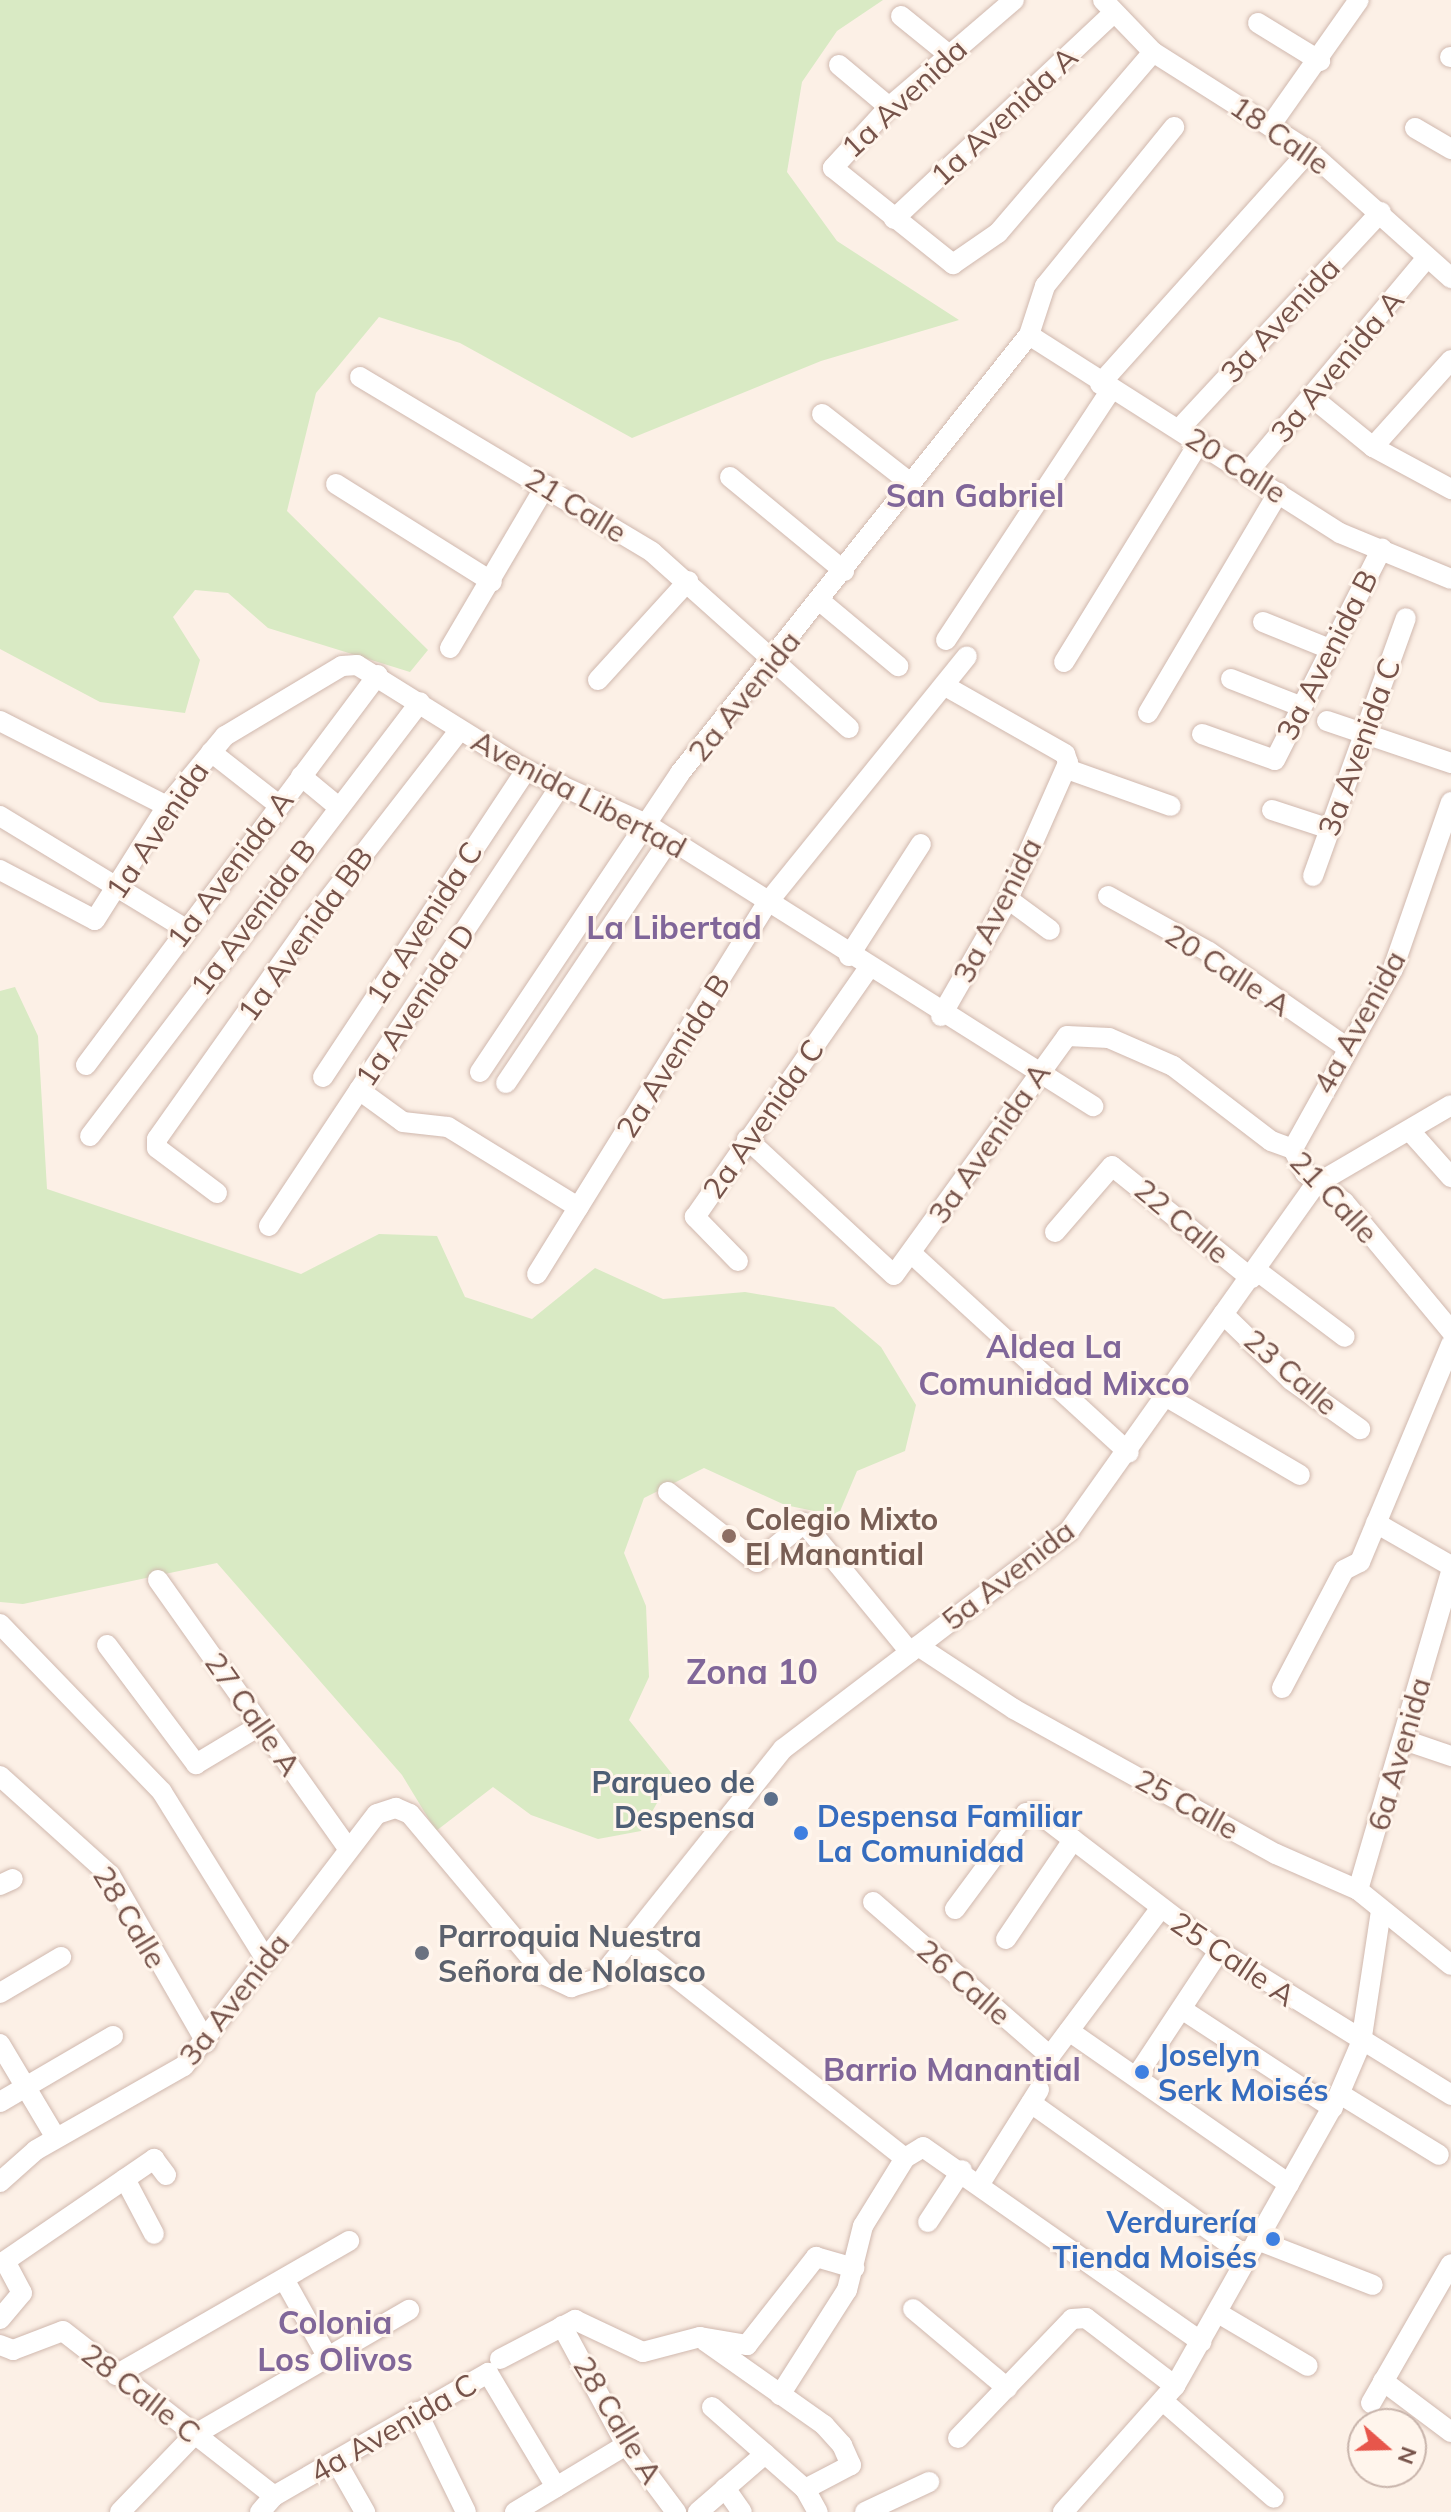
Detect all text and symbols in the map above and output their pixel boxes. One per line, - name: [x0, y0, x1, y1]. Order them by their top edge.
- street label: 1a Avenida: [834, 31, 974, 165]
- street label: 1a Avenida A: [923, 39, 1085, 193]
- street label: 18 Calle: [1224, 88, 1336, 182]
- street label: 3a Avenida: [1213, 250, 1347, 390]
- street label: 3a Avenida A: [1263, 283, 1411, 449]
- street label: 20 Calle: [1179, 419, 1293, 511]
- street label: 21 Calle: [519, 460, 633, 550]
- district label: San Gabriel: [886, 476, 1064, 514]
- street label: 3a Avenida B: [1269, 564, 1385, 746]
- street label: 2a Avenida: [680, 623, 808, 769]
- street label: 3a Avenida C: [1310, 653, 1408, 841]
- street label: Avenida Libertad: [466, 722, 692, 866]
- street label: 1a Avenida: [98, 755, 216, 905]
- street label: 1a Avenida A: [159, 783, 301, 955]
- street label: 1a Avenida B: [183, 832, 323, 1002]
- street label: 3a Avenida: [945, 832, 1049, 988]
- street label: 1a Avenida C: [358, 835, 490, 1011]
- street label: 1a Avenida BB: [230, 840, 380, 1028]
- district label: La Libertad: [586, 908, 762, 946]
- street label: 20 Calle A: [1159, 916, 1297, 1024]
- street label: 1a Avenida D: [347, 917, 483, 1093]
- street label: 4a Avenida: [1305, 944, 1413, 1100]
- street label: 2a Avenida B: [608, 968, 738, 1144]
- street label: 2a Avenida C: [695, 1032, 831, 1206]
- street label: 3a Avenida A: [920, 1056, 1058, 1230]
- street label: 21 Calle: [1282, 1144, 1386, 1250]
- street label: 22 Calle: [1127, 1171, 1237, 1271]
- street label: 23 Calle: [1237, 1322, 1345, 1422]
- district label: Aldea La Comunidad Mixco: [918, 1328, 1190, 1403]
- place label: Colegio Mixto El Manantial: [745, 1501, 938, 1572]
- street label: 5a Avenida: [935, 1512, 1081, 1638]
- marker: Colegio Mixto El Manantial: [720, 1527, 738, 1545]
- street label: 27 Calle A: [197, 1645, 309, 1783]
- district label: Zona 10: [686, 1652, 818, 1692]
- street label: 6a Avenida: [1360, 1673, 1438, 1835]
- street label: 25 Calle: [1129, 1761, 1245, 1847]
- place label: Parqueo de Despensa: [592, 1764, 755, 1834]
- marker: Parqueo de Despensa: [762, 1790, 780, 1808]
- place label: Despensa Familiar La Comunidad: [817, 1798, 1082, 1868]
- marker: Despensa Familiar La Comunidad: [792, 1824, 810, 1842]
- street label: 28 Calle: [86, 1860, 174, 1974]
- street label: 25 Calle A: [1164, 1904, 1302, 2014]
- place label: Parroquia Nuestra Señora de Nolasco: [438, 1918, 706, 1988]
- street label: 3a Avenida: [171, 1926, 297, 2072]
- street label: 26 Calle: [910, 1932, 1018, 2032]
- marker: Parroquia Nuestra Señora de Nolasco: [413, 1944, 431, 1962]
- place label: Joselyn Serk Moisés: [1158, 2037, 1329, 2108]
- district label: Barrio Manantial: [823, 2050, 1081, 2088]
- marker: Joselyn Serk Moisés: [1133, 2063, 1151, 2081]
- place label: Verdurería Tienda Moisés: [1052, 2204, 1257, 2274]
- marker: Verdurería Tienda Moisés: [1264, 2230, 1282, 2248]
- district label: Colonia Los Olivos: [257, 2304, 413, 2379]
- street label: 28 Calle C: [74, 2335, 208, 2451]
- street label: 28 Calle A: [566, 2350, 670, 2490]
- street label: 4a Avenida C: [303, 2366, 483, 2490]
- north arrow: [1347, 2408, 1427, 2488]
- text: N: [1392, 2443, 1424, 2468]

